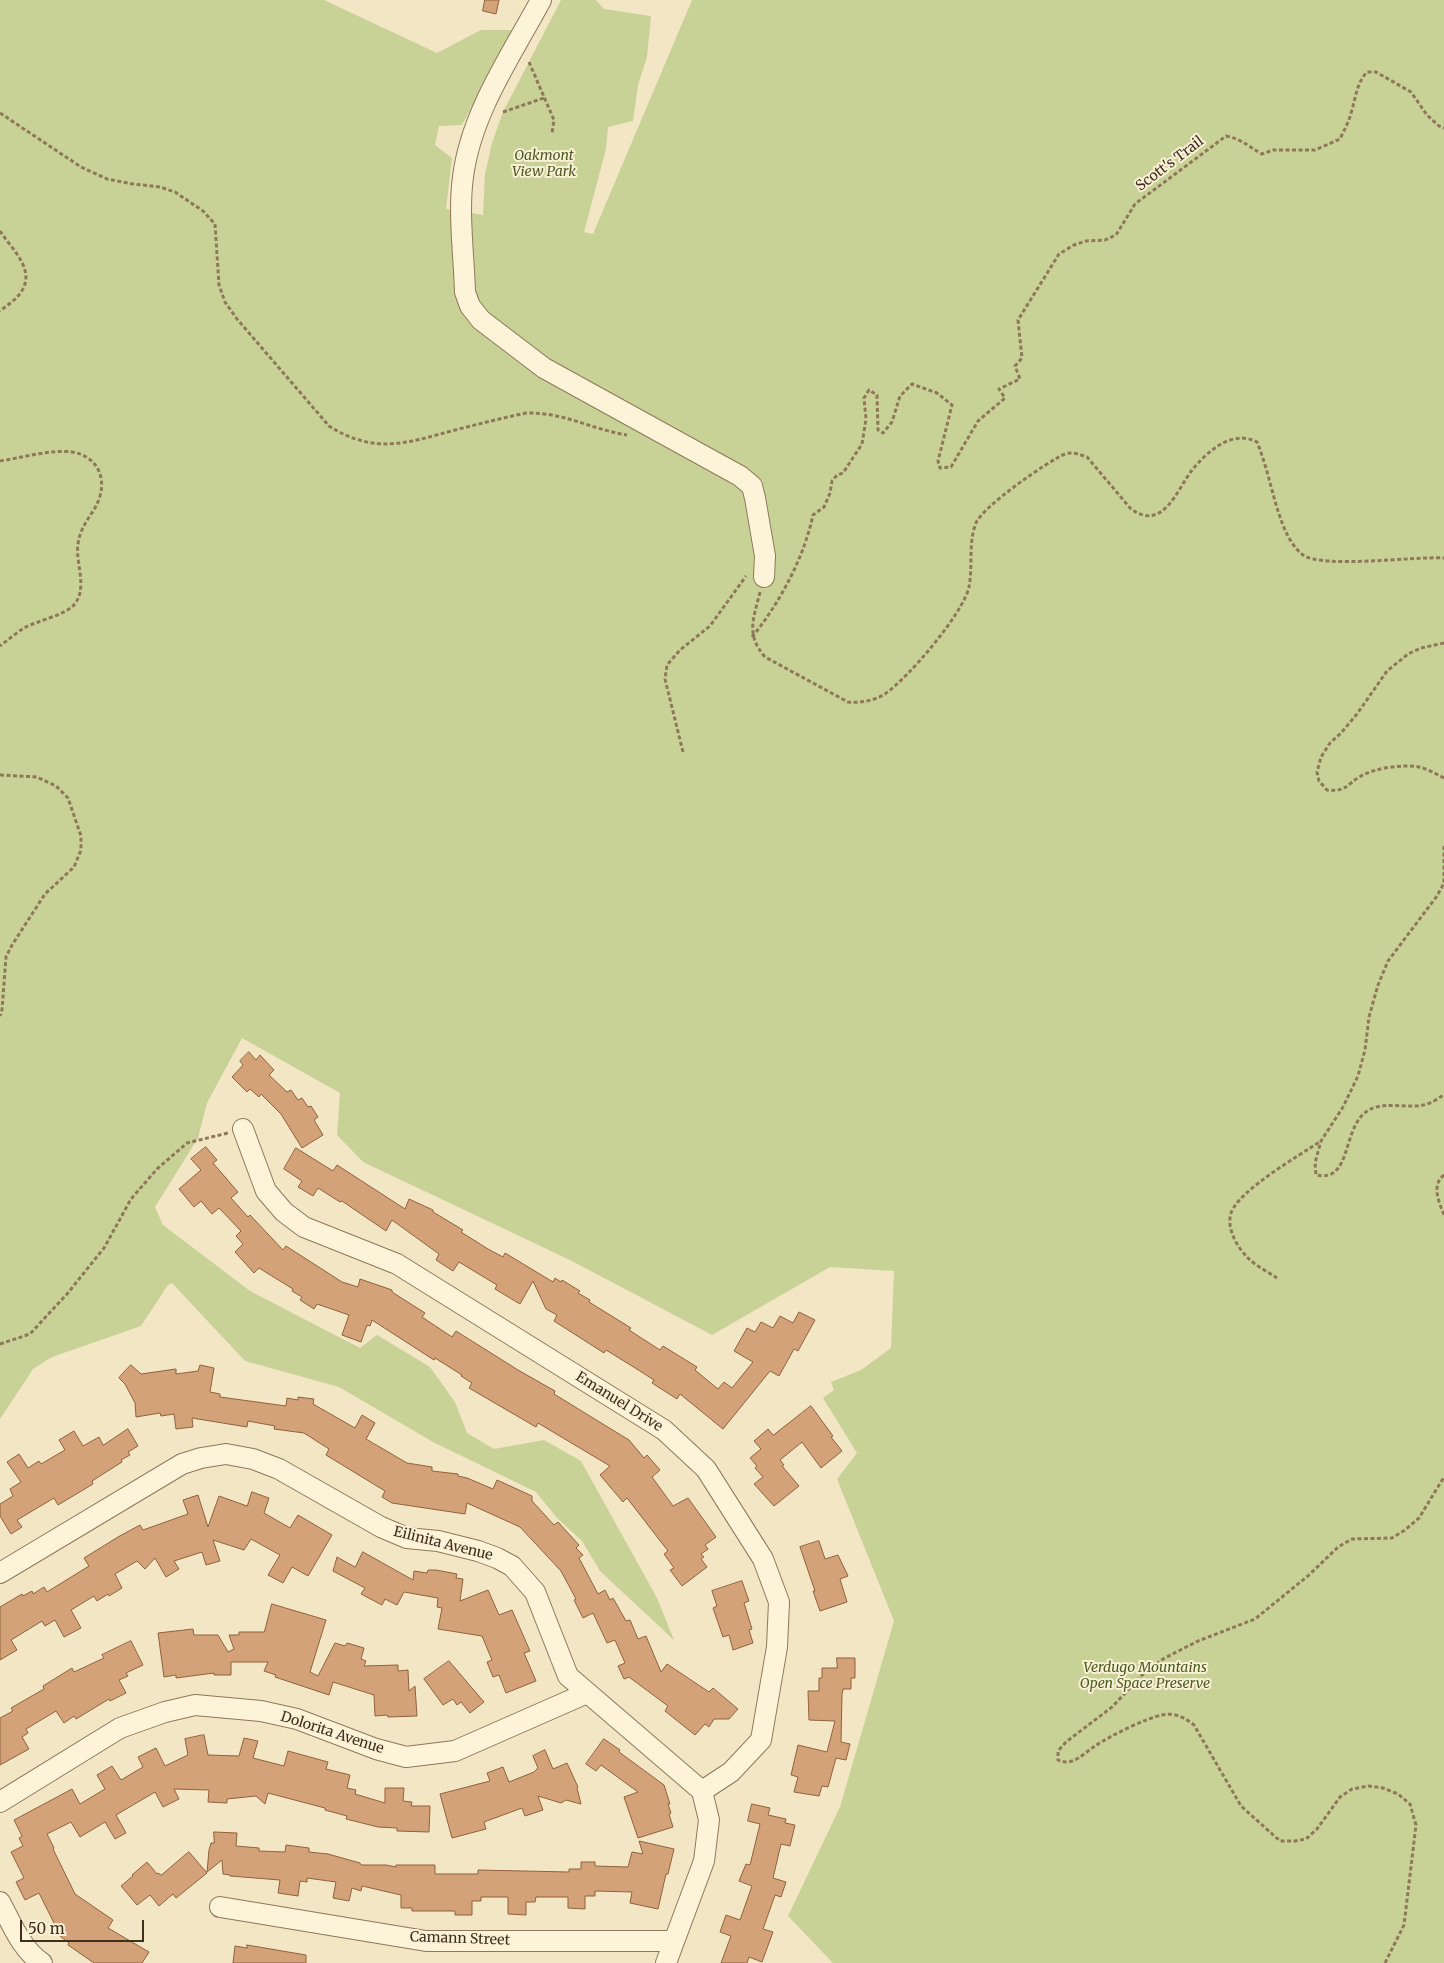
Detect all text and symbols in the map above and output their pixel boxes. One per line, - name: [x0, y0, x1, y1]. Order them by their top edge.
- street label: Scott's Trail: [1133, 133, 1207, 195]
- park label: Oakmont View Park: [512, 148, 576, 180]
- street label: Emanuel Drive: [572, 1369, 666, 1435]
- street label: Eilinita Avenue: [392, 1524, 494, 1564]
- park label: Verdugo Mountains Open Space Preserve: [1080, 1660, 1210, 1692]
- street label: Dolorita Avenue: [278, 1708, 386, 1758]
- scale bar: [22, 1910, 146, 1942]
- text: 50 m: [28, 1919, 65, 1938]
- street label: Camann Street: [410, 1929, 510, 1949]

